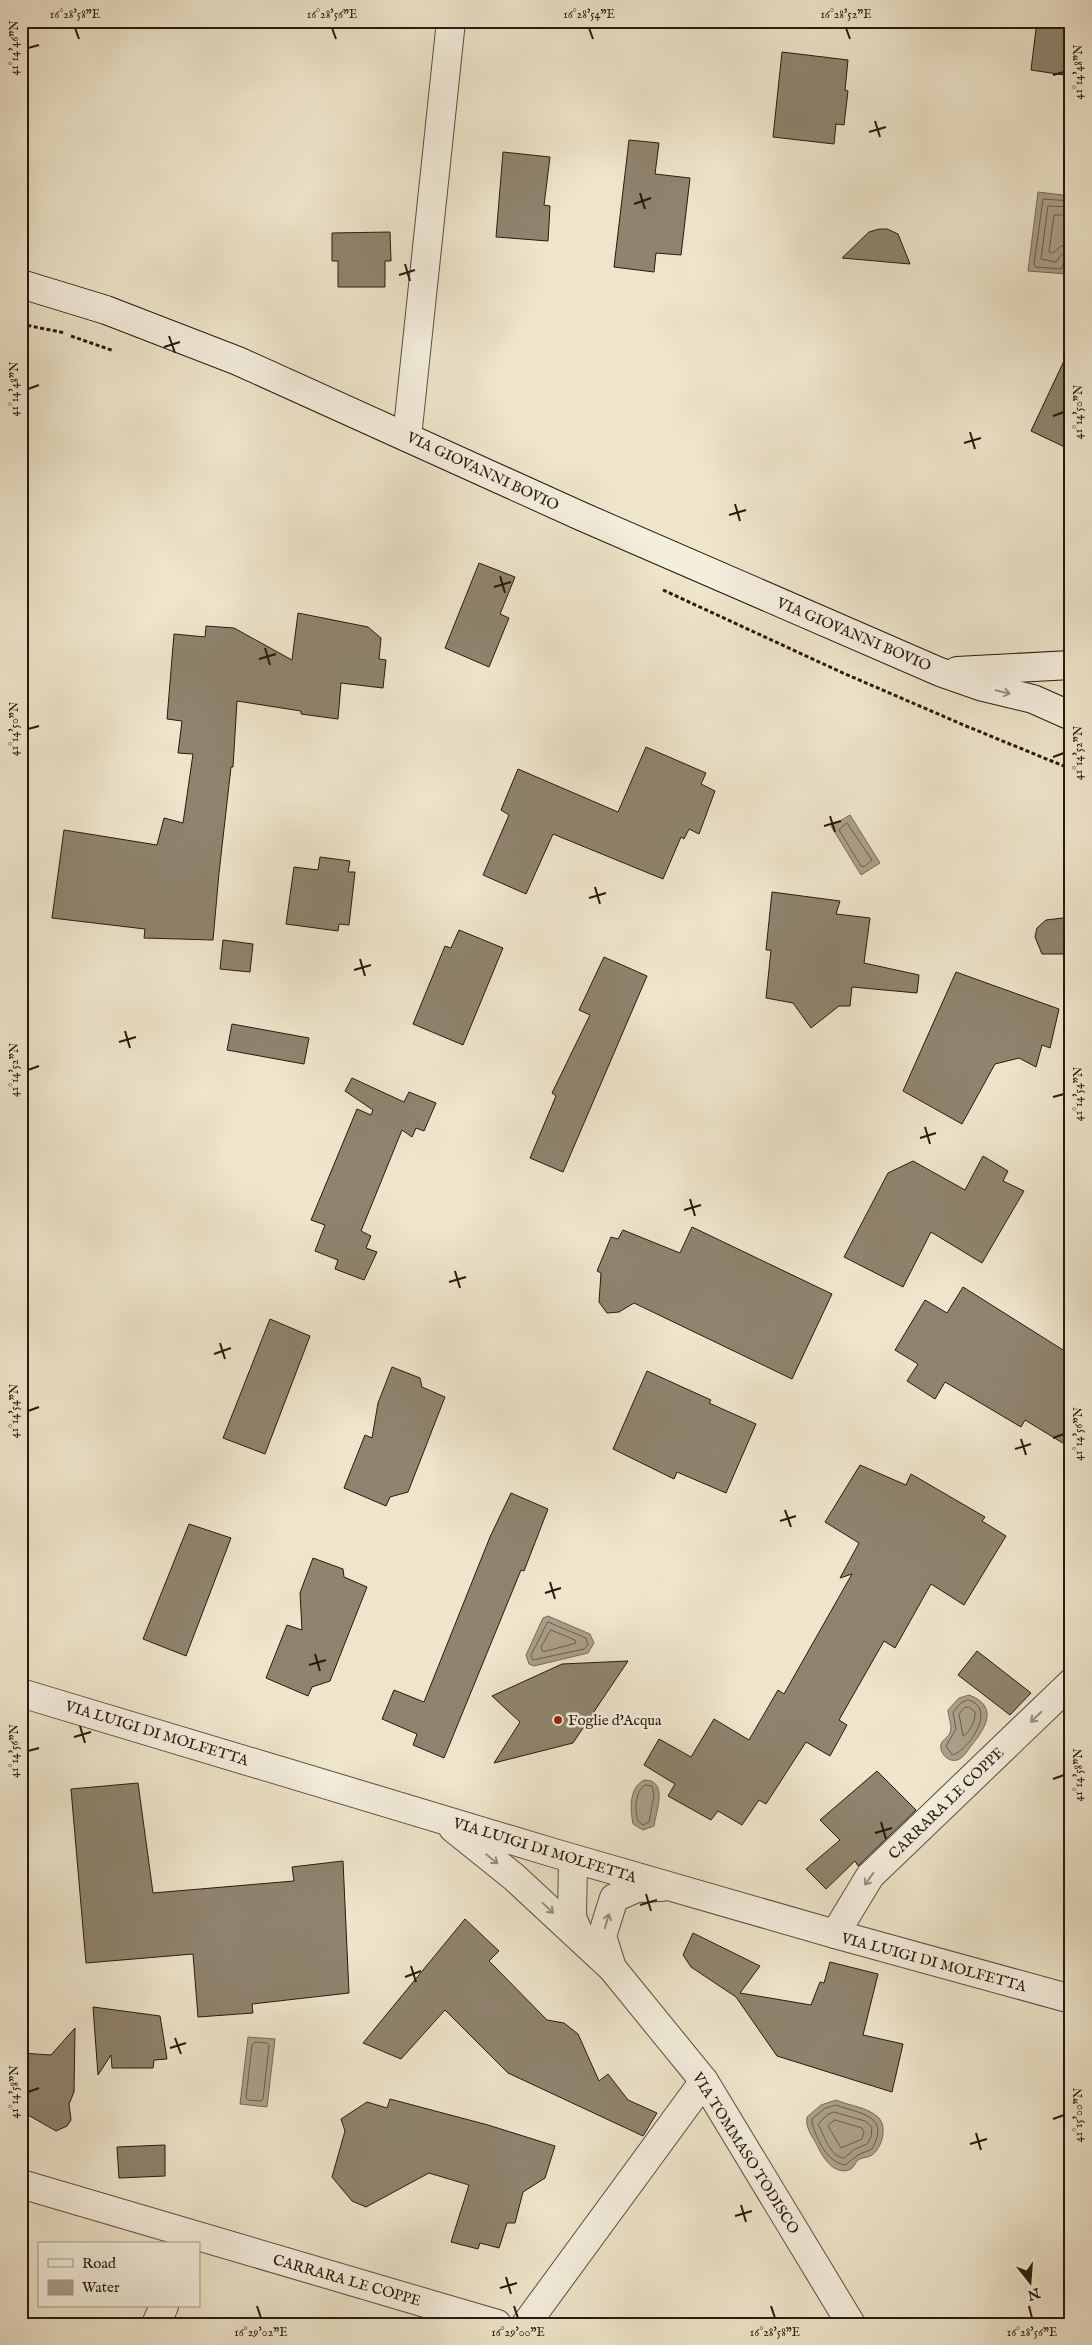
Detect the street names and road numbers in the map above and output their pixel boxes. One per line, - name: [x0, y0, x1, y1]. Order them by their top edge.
- street label: VIA GIOVANNI BOVIO: [403, 427, 562, 515]
- street label: VIA GIOVANNI BOVIO: [773, 593, 934, 676]
- street label: VIA LUIGI DI MOLFETTA: [62, 1696, 252, 1771]
- street label: CARRARA LE COPPE: [885, 1743, 1008, 1863]
- street label: VIA LUIGI DI MOLFETTA: [450, 1813, 640, 1888]
- street label: VIA LUIGI DI MOLFETTA: [838, 1928, 1029, 1997]
- street label: VIA TOMMASO TODISCO: [687, 2068, 803, 2238]
- street label: CARRARA LE COPPE: [271, 2250, 423, 2311]

